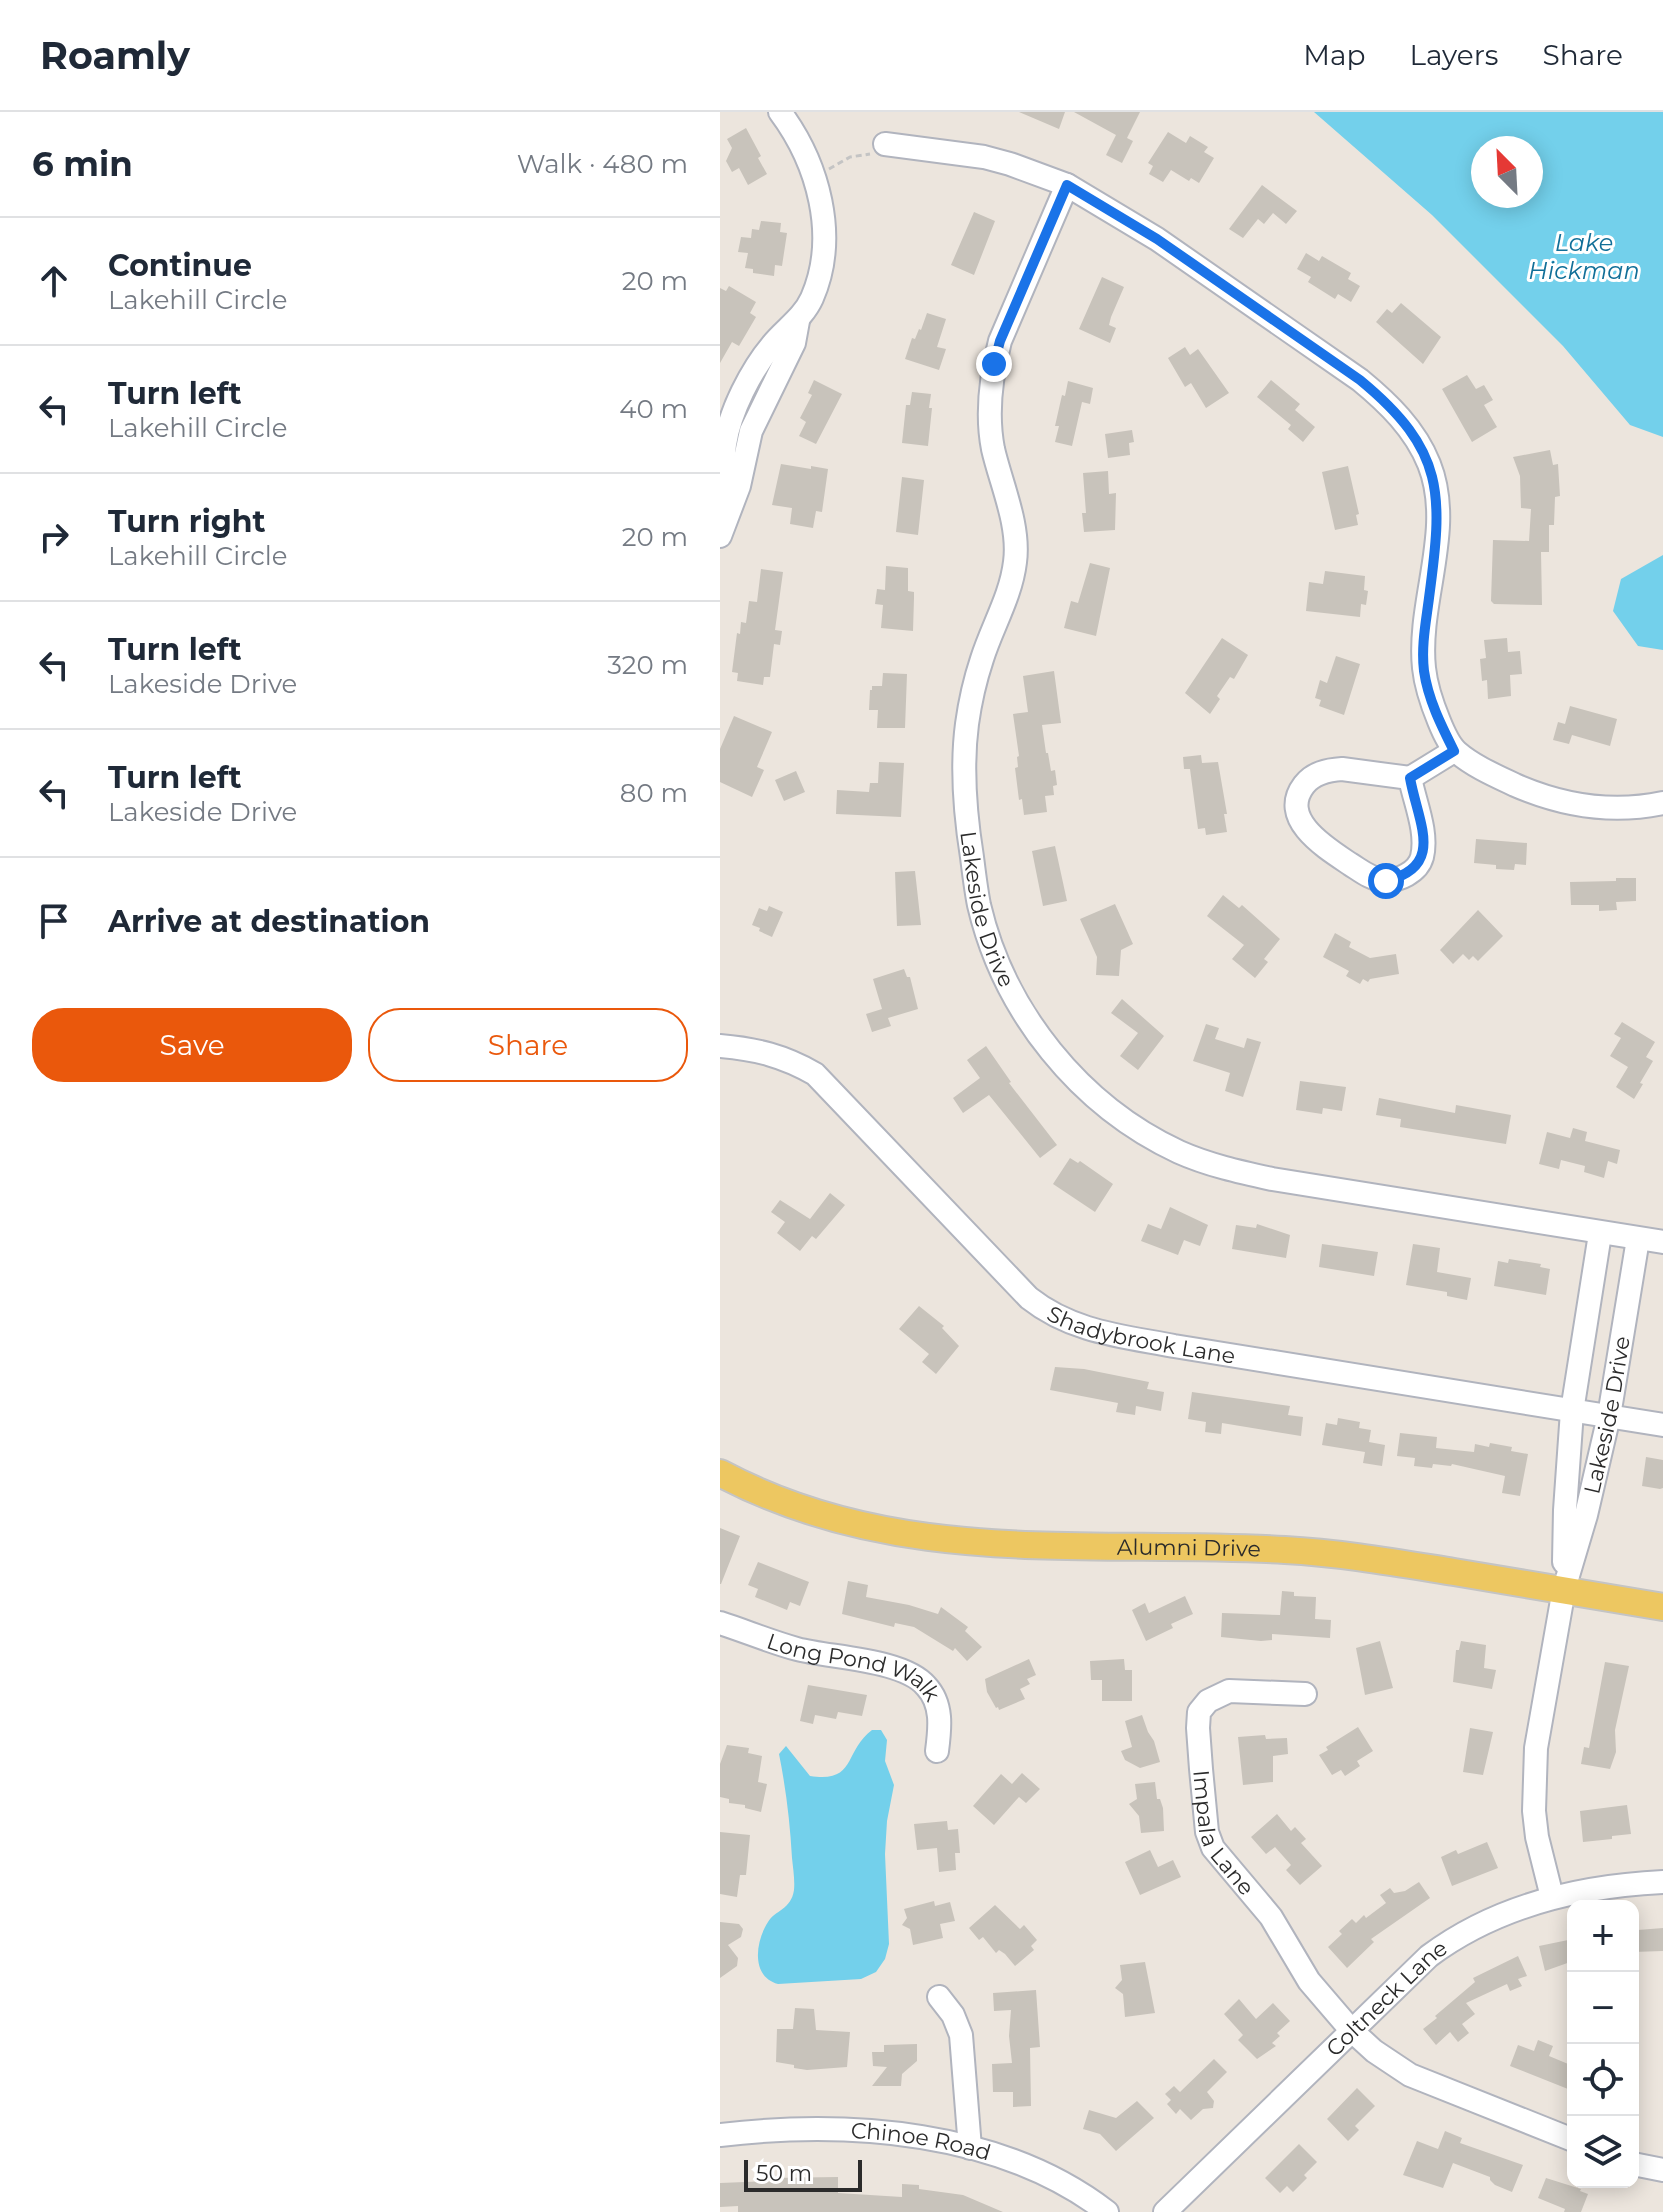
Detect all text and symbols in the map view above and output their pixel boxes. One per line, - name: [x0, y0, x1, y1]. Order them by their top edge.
- text: Roamly: [40, 32, 190, 79]
- text: Map: [1303, 38, 1366, 72]
- text: Layers: [1410, 38, 1499, 72]
- text: Share: [1543, 38, 1623, 72]
- north arrow: [1471, 136, 1543, 208]
- text: 6 min: [32, 143, 133, 185]
- text: Walk · 480 m: [517, 148, 688, 180]
- water label: Lake Hickman: [1528, 228, 1640, 285]
- text: Continue: [108, 247, 252, 284]
- icon: ahead: [32, 259, 76, 303]
- text: 20 m: [622, 265, 688, 297]
- text: Lakehill Circle: [108, 284, 287, 316]
- route end: [976, 346, 1012, 382]
- text: Turn left: [108, 375, 241, 412]
- icon: left: [32, 387, 76, 431]
- text: 40 m: [619, 393, 688, 425]
- text: Lakehill Circle: [108, 412, 287, 444]
- text: Turn right: [108, 503, 265, 540]
- icon: right: [32, 515, 76, 559]
- text: 20 m: [622, 521, 688, 553]
- text: Lakehill Circle: [108, 540, 287, 572]
- text: Turn left: [108, 631, 241, 668]
- icon: left: [32, 643, 76, 687]
- text: 320 m: [607, 649, 688, 681]
- text: Lakeside Drive: [108, 668, 297, 700]
- text: Turn left: [108, 759, 241, 796]
- icon: left: [32, 771, 76, 815]
- text: 80 m: [620, 777, 688, 809]
- text: Lakeside Drive: [108, 796, 297, 828]
- street label: Lakeside Drive: [955, 829, 1021, 991]
- route start: [1368, 863, 1404, 899]
- icon: arrive: [32, 899, 76, 943]
- text: Arrive at destination: [108, 903, 430, 940]
- button: Save: [32, 1008, 352, 1082]
- button: Share: [368, 1008, 688, 1082]
- street label: Shadybrook Lane: [1043, 1300, 1237, 1369]
- street label: Lakeside Drive: [1578, 1334, 1635, 1496]
- street label: Alumni Drive: [1117, 1533, 1261, 1562]
- street label: Long Pond Walk: [764, 1627, 947, 1707]
- street label: Impala Lane: [1188, 1769, 1260, 1901]
- map controls: [1567, 1900, 1639, 2188]
- button: +: [1567, 1900, 1639, 1972]
- street label: Coltneck Lane: [1320, 1934, 1452, 2062]
- button: −: [1567, 1972, 1639, 2044]
- button: locate: [1567, 2044, 1639, 2116]
- street label: Chinoe Road: [850, 2116, 994, 2166]
- button: layers: [1567, 2116, 1639, 2188]
- scale bar: [744, 2156, 862, 2192]
- text: 50 m: [756, 2160, 812, 2187]

